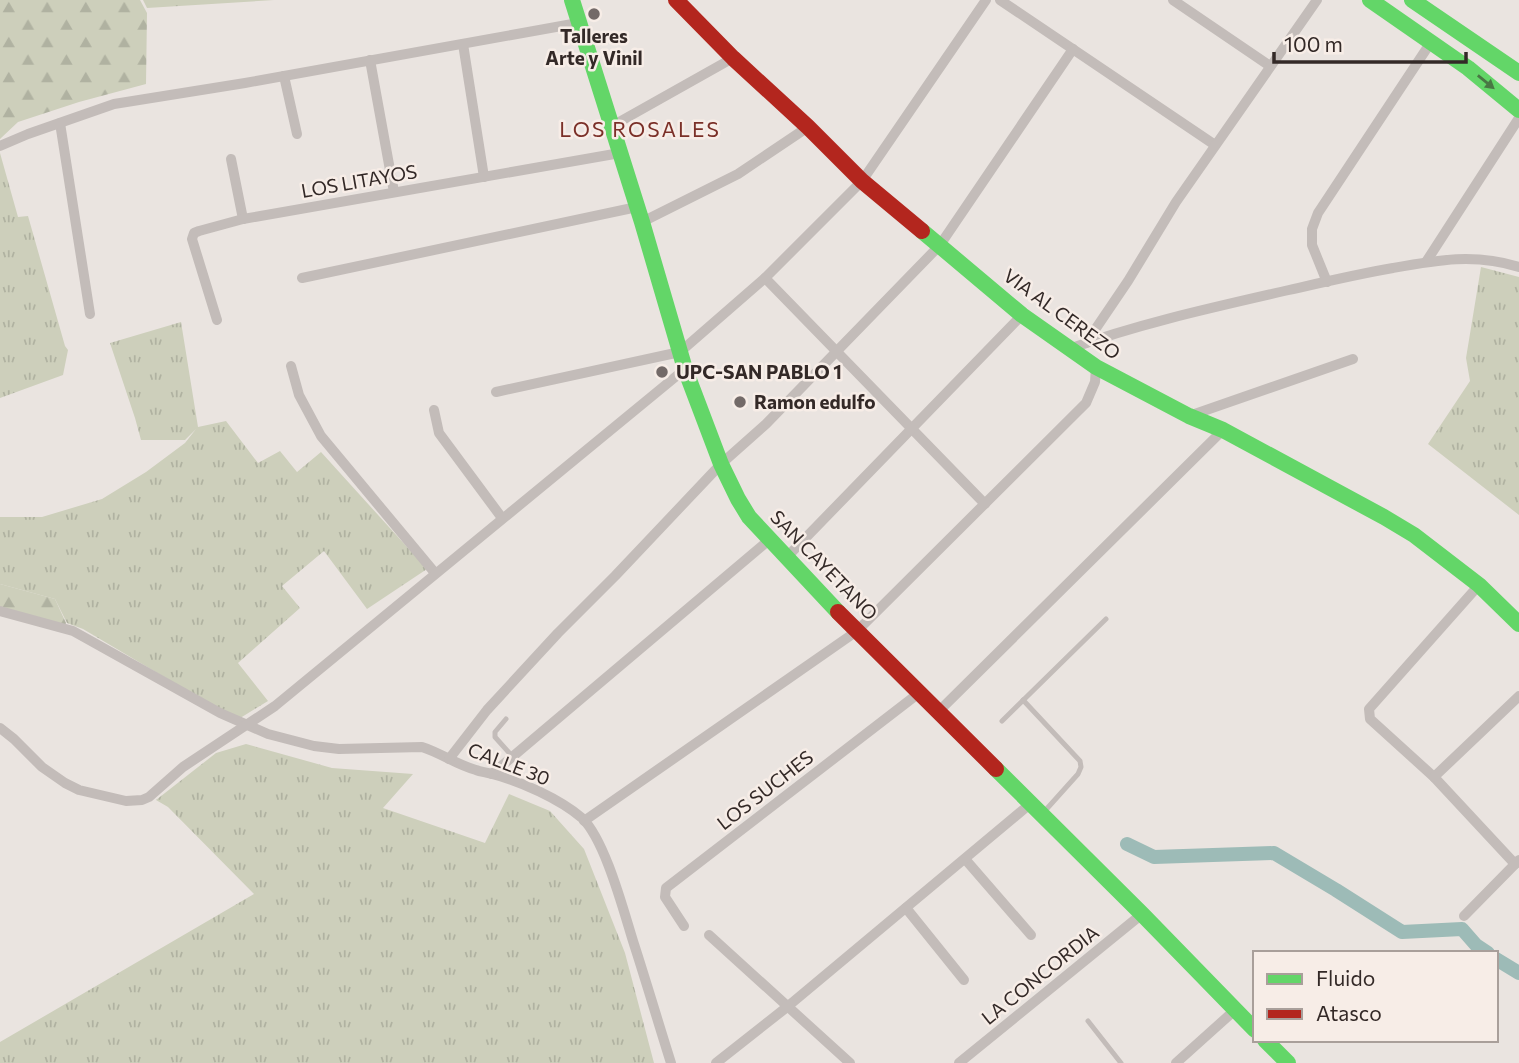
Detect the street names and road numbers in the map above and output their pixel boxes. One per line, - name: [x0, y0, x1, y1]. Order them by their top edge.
- street label: LOS LITAYOS: [299, 159, 419, 202]
- street label: VIA AL CEREZO: [999, 263, 1125, 364]
- street label: SAN CAYETANO: [766, 505, 883, 624]
- street label: CALLE 30: [465, 737, 553, 790]
- street label: LOS SUCHES: [712, 745, 817, 834]
- street label: LA CONCORDIA: [976, 920, 1103, 1029]

